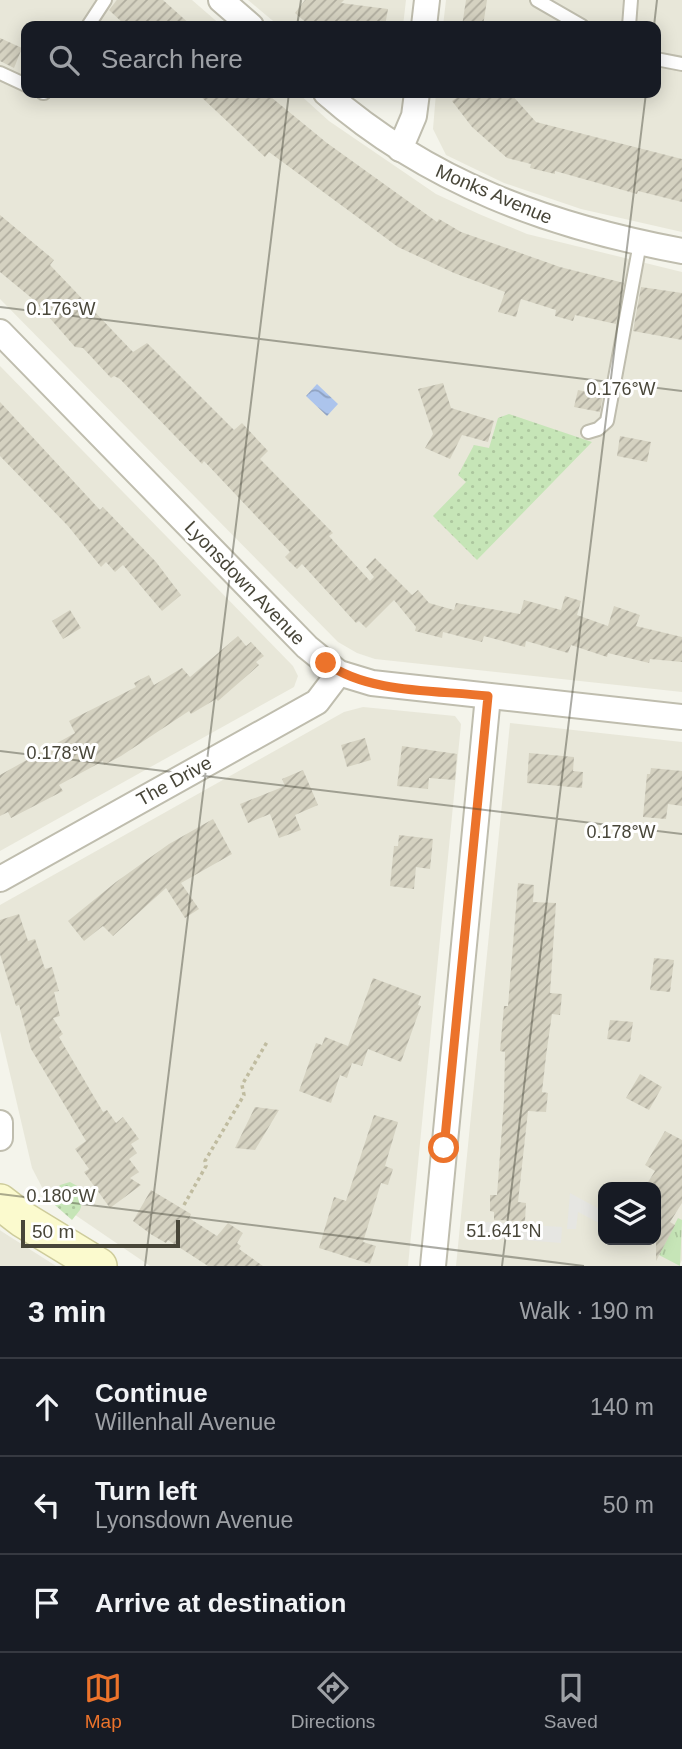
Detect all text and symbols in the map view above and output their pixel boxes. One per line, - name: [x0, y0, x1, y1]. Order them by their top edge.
- search box: [21, 21, 661, 98]
- icon: search: [45, 41, 83, 79]
- text: Search here: [101, 44, 243, 74]
- street label: Monks Avenue: [433, 160, 555, 228]
- text: 0.176°W: [26, 299, 96, 319]
- text: 0.176°W: [586, 379, 656, 399]
- street label: Lyonsdown Avenue: [181, 517, 309, 649]
- route end: [310, 647, 341, 678]
- text: 0.178°W: [26, 743, 96, 763]
- street label: The Drive: [133, 752, 215, 810]
- text: 0.178°W: [586, 822, 656, 842]
- route start: [428, 1132, 459, 1163]
- map controls: [598, 1182, 661, 1245]
- button: layers: [598, 1182, 661, 1245]
- text: 0.180°W: [26, 1186, 96, 1206]
- scale bar: [21, 1217, 180, 1249]
- text: 50 m: [32, 1221, 74, 1242]
- text: 51.641°N: [466, 1221, 542, 1241]
- text: 3 min: [28, 1295, 106, 1328]
- text: Walk · 190 m: [519, 1298, 654, 1324]
- text: Continue: [95, 1378, 208, 1408]
- icon: ahead: [28, 1388, 66, 1426]
- text: 140 m: [590, 1394, 654, 1420]
- text: Willenhall Avenue: [95, 1409, 276, 1435]
- text: Turn left: [95, 1476, 197, 1506]
- icon: left: [28, 1486, 66, 1524]
- text: 50 m: [603, 1492, 654, 1518]
- text: Lyonsdown Avenue: [95, 1507, 293, 1533]
- icon: arrive: [28, 1584, 66, 1622]
- text: Arrive at destination: [95, 1588, 346, 1618]
- tab: Map: [84, 1669, 122, 1733]
- tab: Directions: [291, 1669, 375, 1733]
- tab: Saved: [544, 1669, 598, 1733]

